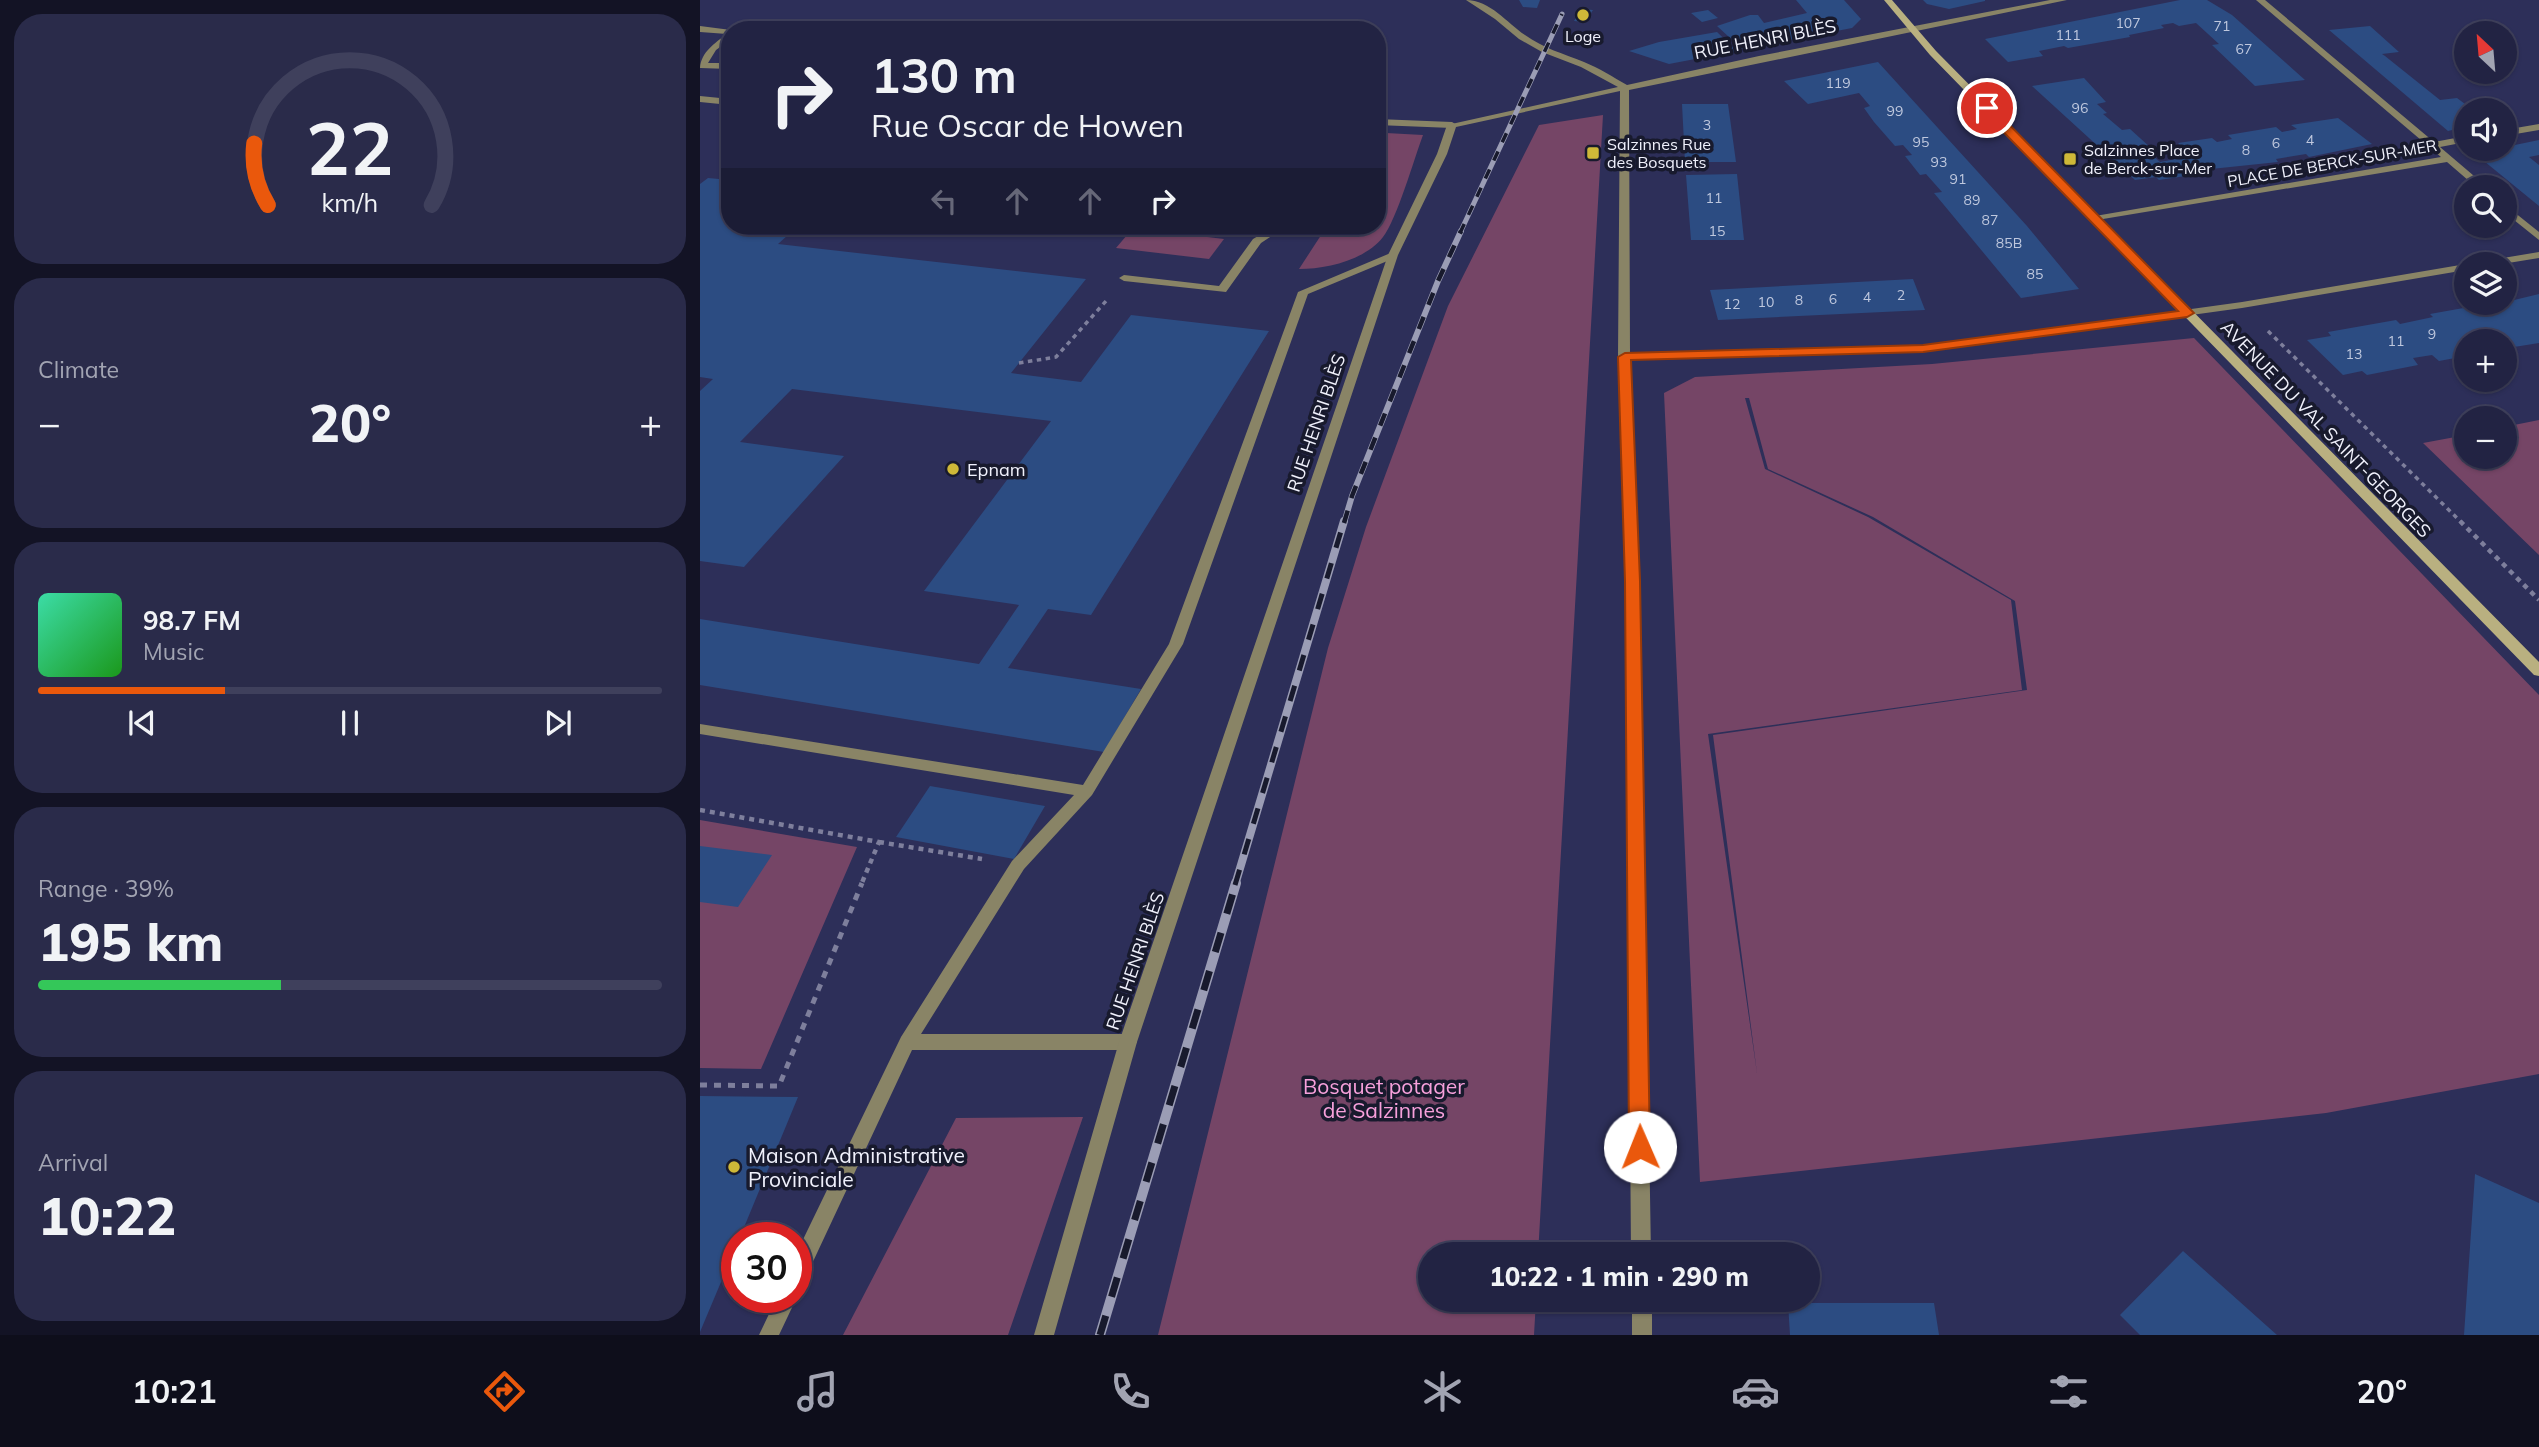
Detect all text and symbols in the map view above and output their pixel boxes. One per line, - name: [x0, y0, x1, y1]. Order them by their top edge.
- marker: Loge: [1575, 7, 1591, 23]
- street label: RUE HENRI BLÈS: [1692, 14, 1838, 64]
- house number: 107: [2115, 14, 2141, 32]
- house number: 71: [2214, 17, 2230, 35]
- north arrow: [2454, 21, 2516, 84]
- map controls: [2454, 21, 2517, 469]
- place label: Loge: [1565, 26, 1601, 46]
- house number: 111: [2055, 26, 2081, 44]
- house number: 67: [2236, 40, 2252, 58]
- text: 130 m: [871, 44, 1017, 105]
- icon: right: [756, 49, 847, 140]
- house number: 119: [1825, 74, 1851, 92]
- pin: [1957, 78, 2017, 138]
- icon: arrive: [1968, 89, 2006, 127]
- button: sound: [2454, 98, 2517, 161]
- house number: 96: [2072, 99, 2088, 117]
- text: 22: [306, 102, 394, 193]
- house number: 99: [1887, 102, 1903, 120]
- text: Rue Oscar de Howen: [871, 105, 1184, 145]
- house number: 3: [1703, 116, 1711, 134]
- house number: 4: [2306, 131, 2315, 149]
- house number: 95: [1913, 133, 1929, 151]
- place label: Salzinnes Rue des Bosquets: [1607, 134, 1711, 172]
- house number: 6: [2272, 134, 2280, 152]
- street label: PLACE DE BERCK-SUR-MER: [2226, 135, 2438, 191]
- place label: Salzinnes Place de Berck-sur-Mer: [2084, 140, 2212, 178]
- house number: 8: [2242, 141, 2250, 159]
- marker: Salzinnes Rue des Bosquets: [1585, 145, 1601, 161]
- marker: Salzinnes Place de Berck-sur-Mer: [2062, 151, 2078, 167]
- house number: 93: [1931, 153, 1947, 171]
- house number: 91: [1950, 170, 1966, 188]
- button: search: [2454, 175, 2517, 238]
- icon: left: [925, 182, 963, 220]
- icon: ahead: [998, 182, 1036, 220]
- icon: ahead: [1071, 182, 1109, 220]
- icon: right: [1144, 182, 1182, 220]
- text: km/h: [322, 187, 378, 218]
- house number: 11: [1706, 189, 1722, 207]
- house number: 89: [1964, 191, 1980, 209]
- house number: 87: [1982, 211, 1998, 229]
- house number: 15: [1709, 222, 1725, 240]
- house number: 85B: [1996, 234, 2022, 252]
- button: layers: [2454, 252, 2517, 315]
- house number: 85: [2027, 265, 2043, 283]
- house number: 2: [1897, 286, 1905, 304]
- house number: 4: [1863, 288, 1872, 306]
- house number: 6: [1829, 290, 1837, 308]
- house number: 8: [1795, 291, 1803, 309]
- house number: 10: [1758, 293, 1774, 311]
- house number: 12: [1724, 295, 1740, 313]
- street label: AVENUE DU VAL SAINT-GEORGES: [2216, 316, 2436, 542]
- house number: 9: [2428, 325, 2436, 343]
- button: +: [2454, 329, 2517, 392]
- house number: 11: [2388, 332, 2404, 350]
- house number: 13: [2346, 345, 2362, 363]
- street label: RUE HENRI BLÈS: [1282, 351, 1350, 495]
- text: Climate: [38, 355, 119, 384]
- text: 20°: [309, 390, 391, 455]
- text: −: [38, 399, 61, 447]
- text: +: [639, 399, 662, 447]
- button: −: [2454, 406, 2517, 469]
- place label: Epnam: [967, 458, 1026, 481]
- marker: Epnam: [945, 461, 961, 477]
- text: 98.7 FM: [143, 604, 241, 637]
- text: Music: [143, 637, 204, 666]
- icon: previous: [123, 704, 161, 742]
- icon: pause: [331, 704, 369, 742]
- icon: next: [539, 704, 577, 742]
- text: Range · 39%: [38, 874, 174, 903]
- street label: RUE HENRI BLÈS: [1101, 889, 1169, 1033]
- text: 195 km: [38, 909, 223, 974]
- park label: Bosquet potager de Salzinnes: [1303, 1073, 1465, 1123]
- position arrow: [1603, 1110, 1677, 1184]
- place label: Maison Administrative Provinciale: [748, 1142, 965, 1192]
- text: Arrival: [38, 1148, 108, 1177]
- marker: Maison Administrative Provinciale: [726, 1159, 742, 1175]
- text: 10:22: [38, 1183, 176, 1248]
- speed limit sign: 30: [721, 1222, 812, 1313]
- text: 10:22 · 1 min · 290 m: [1489, 1260, 1749, 1293]
- icon: directions: [480, 1367, 529, 1416]
- icon: music: [793, 1367, 842, 1416]
- icon: phone: [1106, 1367, 1155, 1416]
- icon: climate: [1418, 1367, 1467, 1416]
- icon: car: [1731, 1367, 1780, 1416]
- icon: filters: [2044, 1367, 2093, 1416]
- text: 10:21: [132, 1371, 217, 1411]
- text: 20°: [2357, 1371, 2407, 1411]

